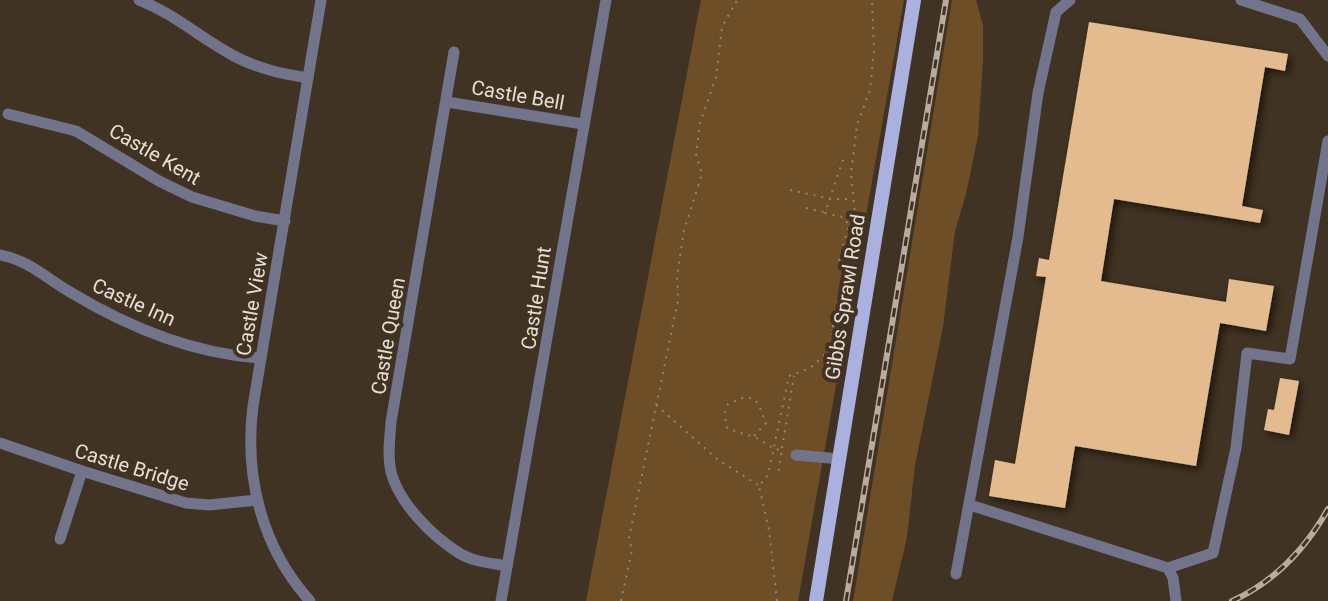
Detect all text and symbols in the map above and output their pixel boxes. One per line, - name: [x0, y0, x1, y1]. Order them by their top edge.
- street label: Castle Bell: [470, 75, 566, 115]
- street label: Castle Kent: [105, 118, 205, 190]
- street label: Gibbs Sprawl Road: [820, 212, 870, 382]
- street label: Castle Hunt: [516, 245, 556, 351]
- street label: Castle View: [231, 250, 273, 358]
- street label: Castle Inn: [89, 273, 179, 331]
- street label: Castle Queen: [366, 276, 410, 396]
- street label: Castle Bridge: [72, 438, 192, 496]

